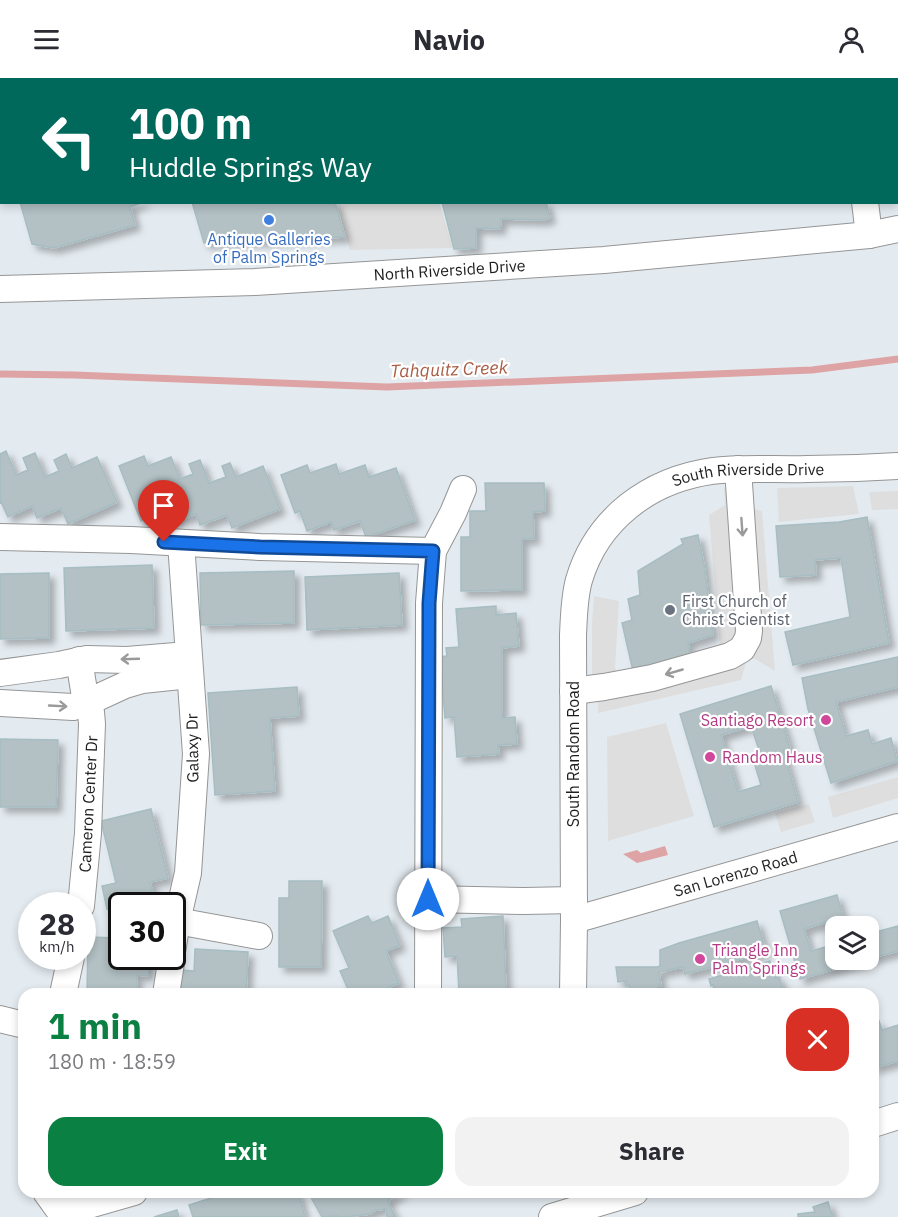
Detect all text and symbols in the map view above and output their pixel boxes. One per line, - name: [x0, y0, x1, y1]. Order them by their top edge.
- text: Navio: [413, 22, 485, 57]
- icon: menu: [30, 23, 63, 56]
- icon: person: [835, 23, 868, 56]
- text: 100 m: [129, 96, 252, 151]
- icon: left: [30, 102, 108, 180]
- text: Huddle Springs Way: [129, 149, 372, 184]
- marker: Antique Galleries of Palm Springs: [262, 213, 276, 227]
- place label: Antique Galleries of Palm Springs: [207, 229, 331, 267]
- street label: North Riverside Drive: [373, 255, 526, 285]
- water label: Tahquitz Creek: [390, 355, 509, 383]
- street label: South Riverside Drive: [669, 459, 825, 491]
- pin: [138, 480, 189, 542]
- icon: arrive: [147, 489, 180, 522]
- one-way arrow: [737, 517, 748, 537]
- place label: First Church of Christ Scientist: [682, 591, 790, 629]
- marker: First Church of Christ Scientist: [663, 603, 677, 617]
- one-way arrow: [120, 654, 140, 665]
- one-way arrow: [665, 667, 684, 678]
- street label: South Random Road: [563, 681, 583, 827]
- one-way arrow: [48, 700, 68, 711]
- place label: Santiago Resort: [701, 710, 814, 730]
- street label: Galaxy Dr: [181, 713, 203, 783]
- marker: Santiago Resort: [819, 713, 833, 727]
- street label: Cameron Center Dr: [74, 735, 102, 873]
- place label: Random Haus: [722, 747, 822, 767]
- marker: Random Haus: [703, 750, 717, 764]
- street label: San Lorenzo Road: [671, 846, 800, 901]
- position arrow: [396, 867, 460, 931]
- speed limit sign: 30: [108, 892, 186, 970]
- text: 28: [39, 904, 75, 943]
- map controls: [825, 916, 879, 970]
- button: layers: [825, 916, 879, 970]
- text: km/h: [39, 937, 75, 956]
- place label: Triangle Inn Palm Springs: [712, 940, 806, 978]
- marker: Triangle Inn Palm Springs: [693, 952, 707, 966]
- text: 1 min: [48, 1002, 142, 1049]
- button: close: [786, 1008, 849, 1071]
- text: 180 m · 18:59: [48, 1048, 176, 1075]
- button: Exit: [48, 1117, 443, 1186]
- button: Share: [455, 1117, 849, 1186]

